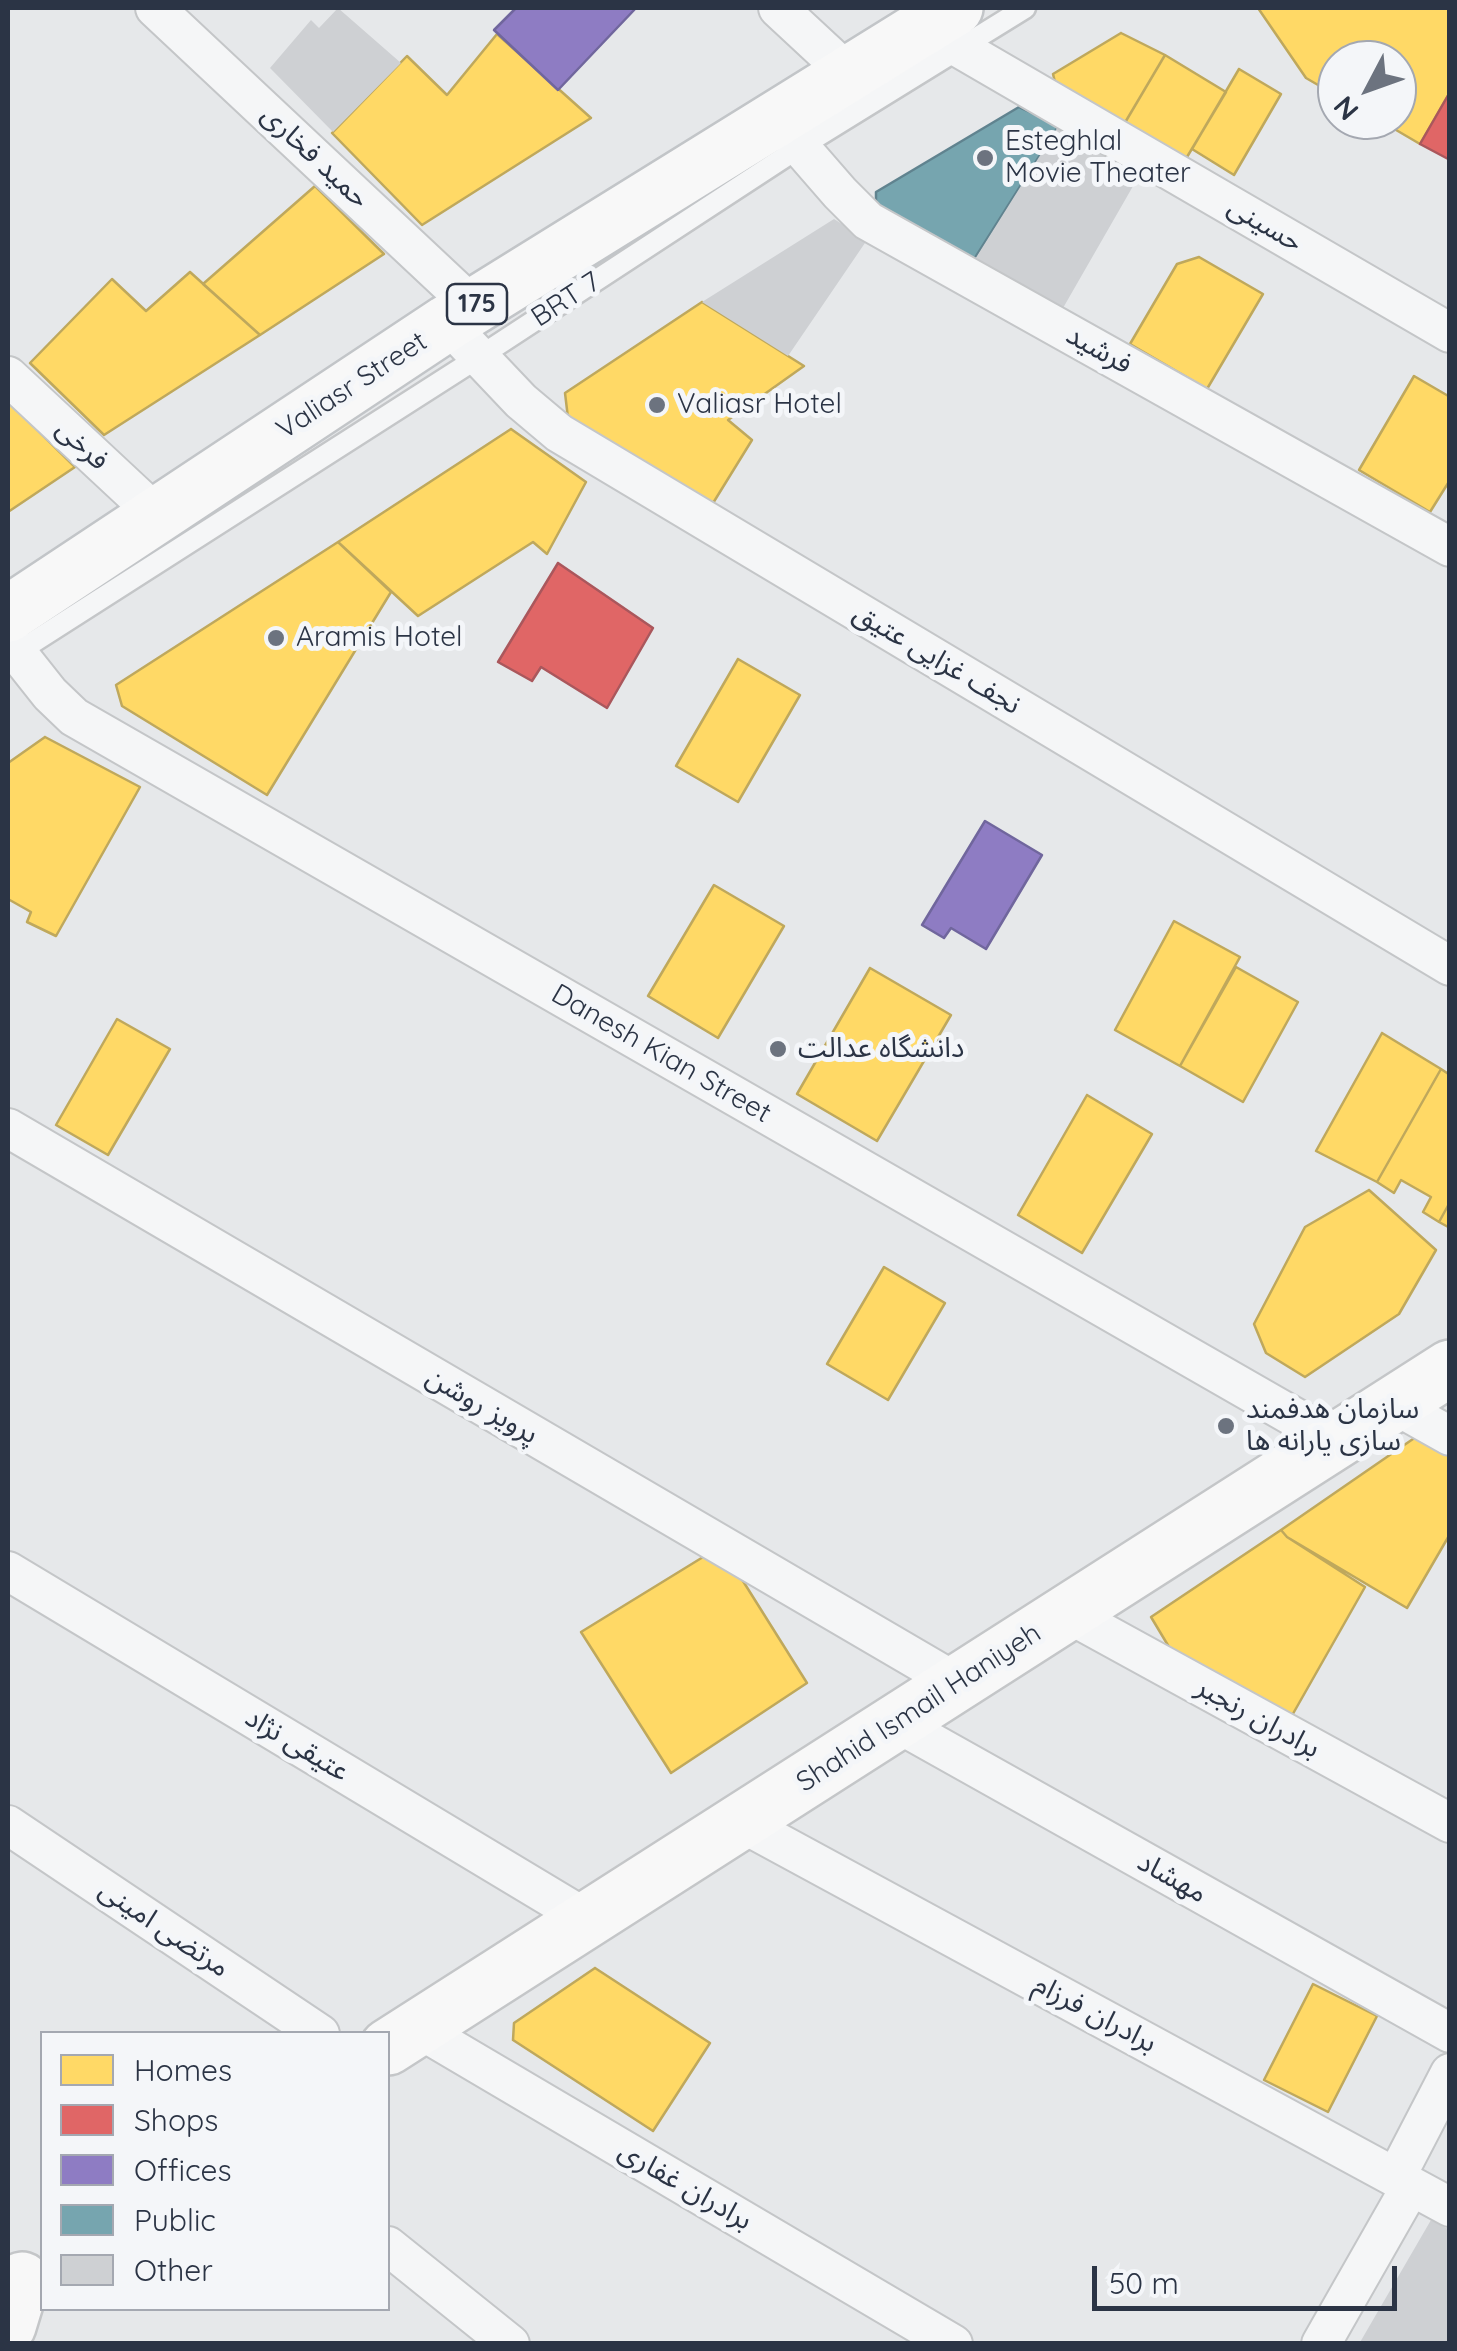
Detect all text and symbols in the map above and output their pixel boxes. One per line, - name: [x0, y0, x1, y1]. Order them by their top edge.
- north arrow: [1317, 40, 1417, 140]
- text: N: [1326, 89, 1365, 128]
- street label: حمید فخاری: [254, 98, 376, 216]
- place label: Esteghlal Movie Theater: [1005, 125, 1191, 191]
- marker: Esteghlal Movie Theater: [974, 147, 996, 169]
- street label: حسینی: [1222, 190, 1308, 260]
- street label: BRT 7: [525, 265, 607, 335]
- road number: 175: [447, 284, 507, 324]
- street label: فرشید: [1060, 318, 1138, 382]
- street label: Valiasr Street: [270, 325, 434, 447]
- place label: Valiasr Hotel: [677, 388, 842, 422]
- marker: Valiasr Hotel: [646, 394, 668, 416]
- street label: فرخی: [49, 412, 115, 478]
- street label: نجف غزایی عتیق: [847, 596, 1027, 722]
- place label: Aramis Hotel: [296, 621, 463, 655]
- marker: Aramis Hotel: [265, 627, 287, 649]
- street label: Danesh Kian Street: [545, 977, 777, 1131]
- place label: دانشگاه عدالت: [798, 1032, 964, 1066]
- marker: دانشگاه عدالت: [767, 1038, 789, 1060]
- street label: پرویز روشن: [420, 1360, 544, 1452]
- place label: سازمان هدفمند سازی یارانه ها: [1246, 1393, 1419, 1459]
- marker: سازمان هدفمند سازی یارانه ها: [1215, 1415, 1237, 1437]
- street label: Shahid Ismail Haniyeh: [790, 1616, 1048, 1800]
- street label: برادران رنجبر: [1190, 1670, 1326, 1766]
- street label: عتیقی نژاد: [239, 1701, 355, 1789]
- street label: مهشاد: [1131, 1845, 1213, 1911]
- street label: مرتضی امینی: [92, 1873, 236, 1985]
- street label: برادران فرزام: [1028, 1968, 1162, 2060]
- legend: [40, 2031, 390, 2311]
- text: Homes: [134, 2051, 232, 2089]
- text: Shops: [134, 2101, 218, 2139]
- street label: برادران غفاری: [612, 2134, 758, 2238]
- text: Offices: [134, 2151, 232, 2189]
- text: Public: [134, 2201, 216, 2239]
- scale bar: [1097, 2246, 1402, 2308]
- text: Other: [134, 2251, 213, 2289]
- text: 50 m: [1109, 2264, 1179, 2302]

